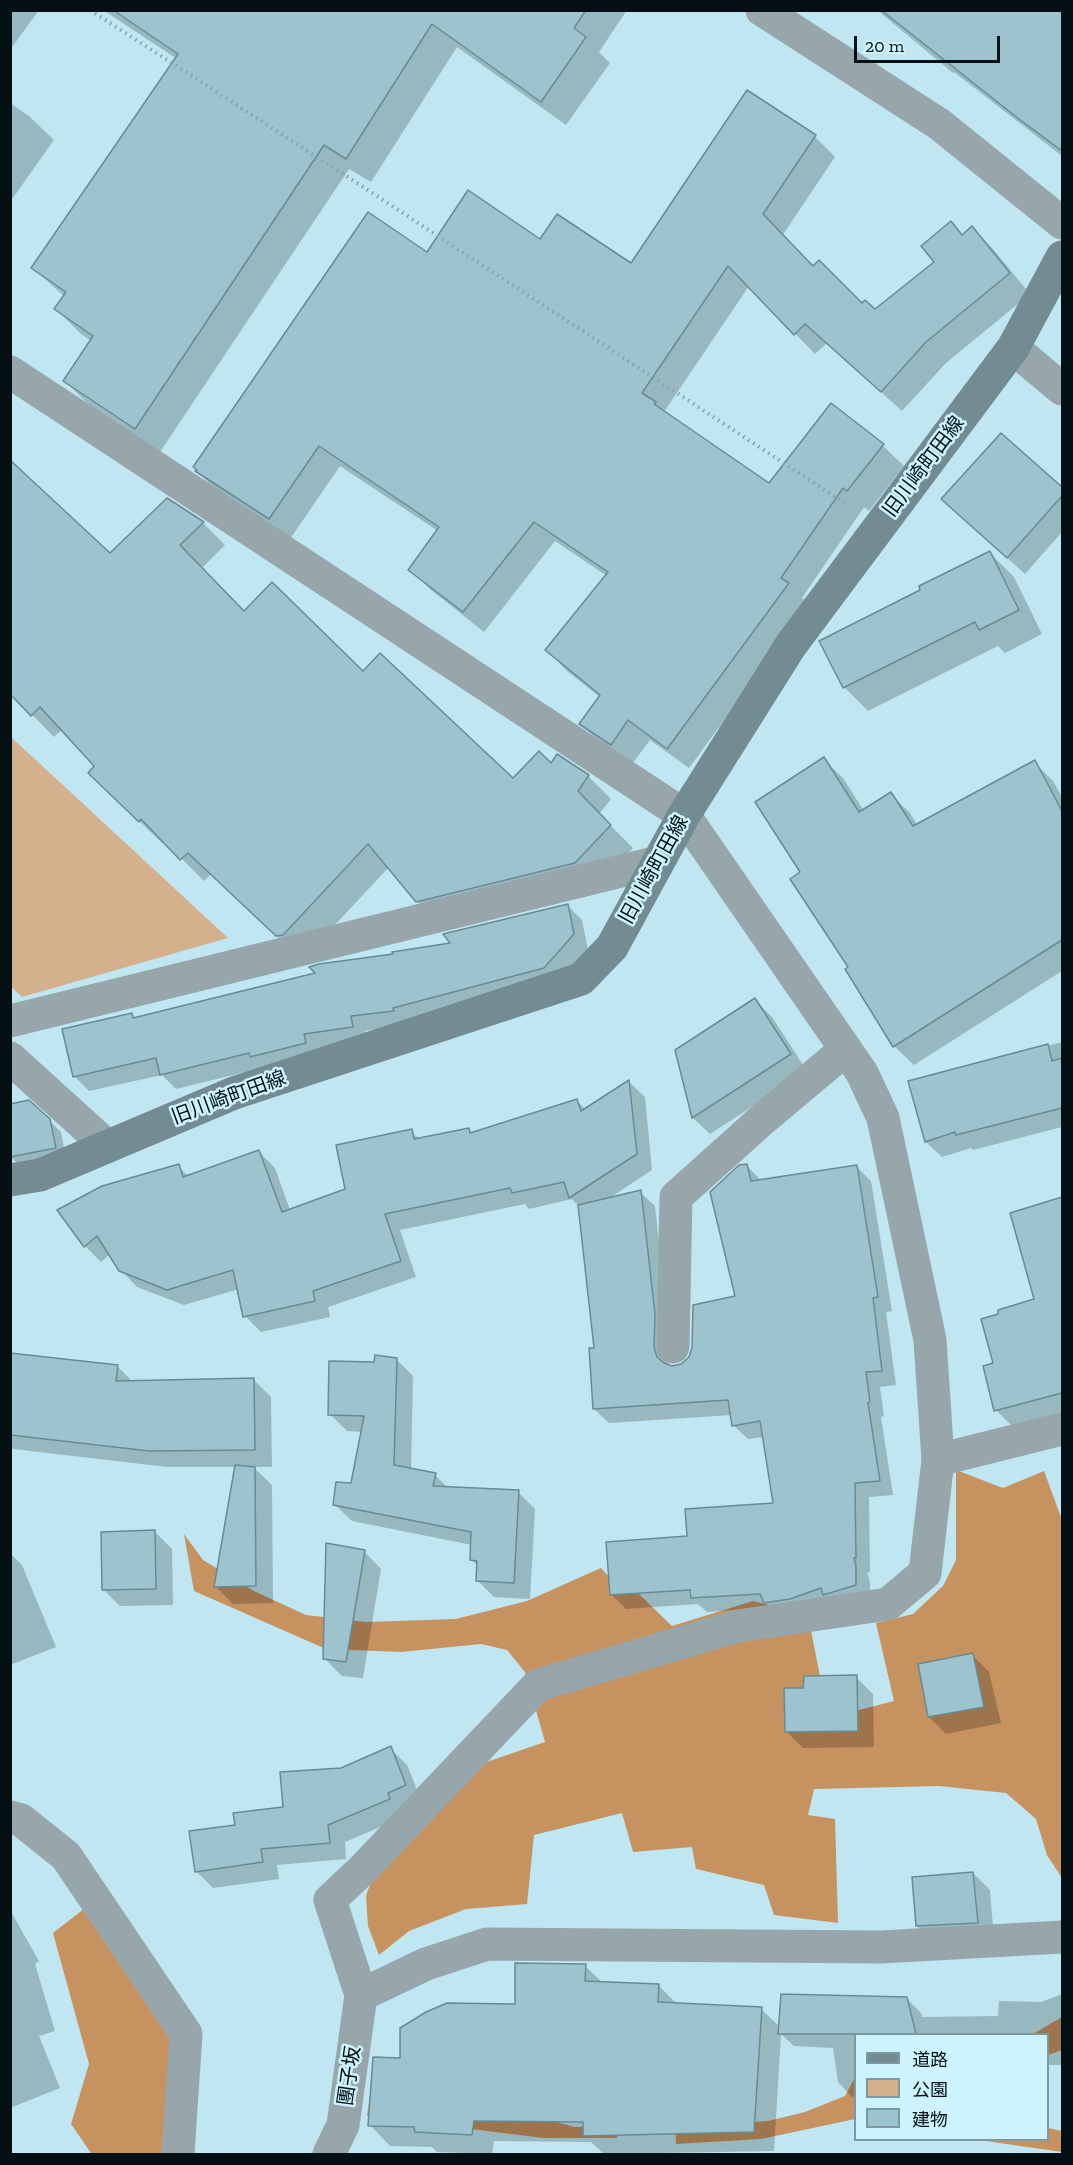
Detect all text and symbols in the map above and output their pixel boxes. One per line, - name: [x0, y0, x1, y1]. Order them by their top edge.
- scale bar: [857, 24, 1002, 62]
- text: 20 m: [865, 35, 904, 57]
- street label: 旧川崎町田線: [878, 412, 970, 522]
- street label: 旧川崎町田線: [614, 812, 694, 928]
- street label: 旧川崎町田線: [169, 1066, 289, 1130]
- legend: [854, 2033, 1049, 2141]
- street label: 團子坂: [334, 2045, 366, 2107]
- text: 道路: [912, 2049, 948, 2071]
- text: 公園: [912, 2079, 948, 2101]
- text: 建物: [912, 2109, 948, 2131]

